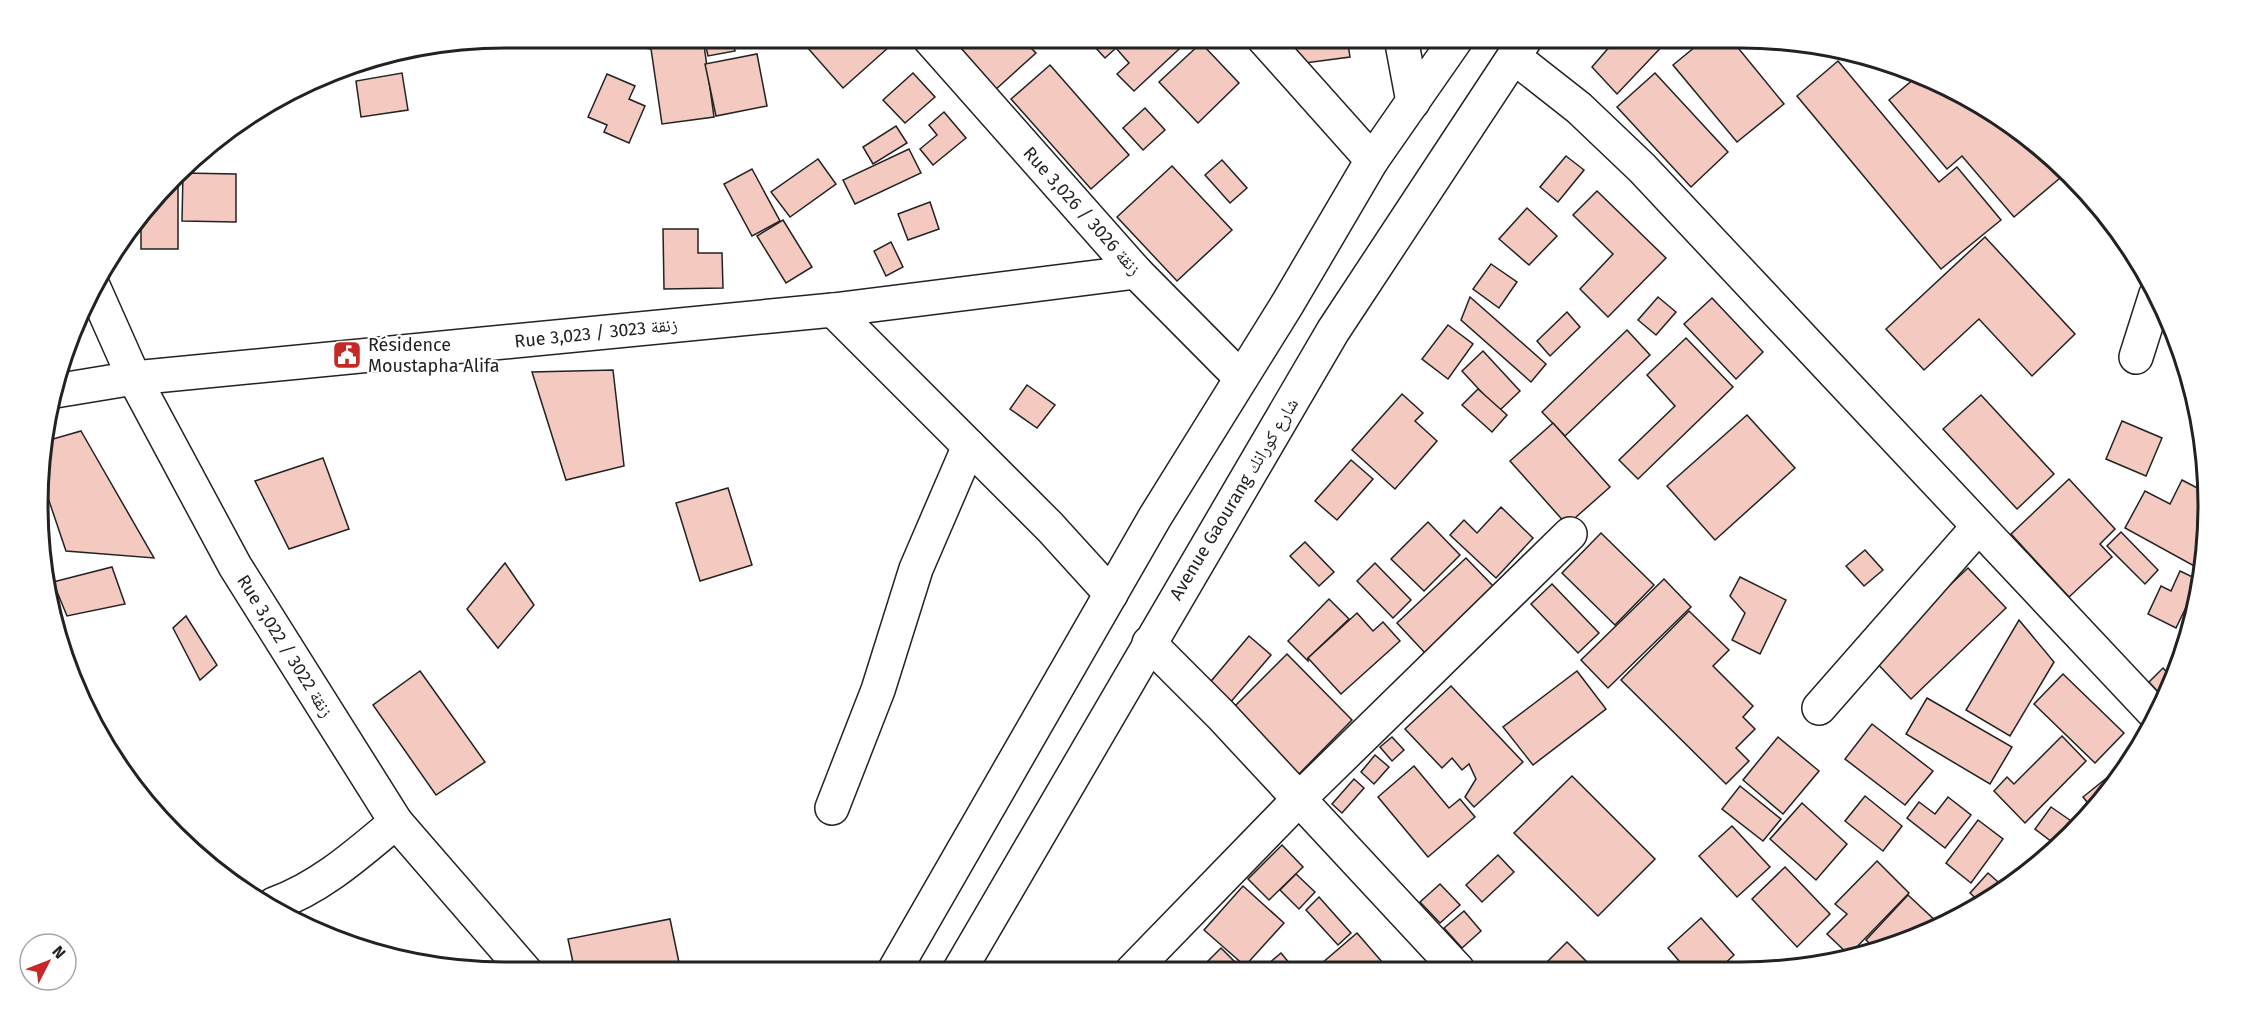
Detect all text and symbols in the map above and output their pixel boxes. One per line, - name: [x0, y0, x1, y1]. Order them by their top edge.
- street label: Rue 3,026 / زنقة 3026: [1018, 142, 1146, 280]
- street label: Rue 3,023 / زنقة 3023: [513, 313, 679, 353]
- place label: Résidence Moustapha Alifa: [368, 334, 499, 377]
- public building icon: Résidence Moustapha Alifa: [331, 339, 363, 371]
- street label: Avenue Gaourang شارع كورانك: [1165, 394, 1303, 604]
- street label: Rue 3,022 / زنقة 3022: [232, 571, 338, 721]
- north arrow: [18, 932, 78, 992]
- text: N: [48, 942, 69, 963]

